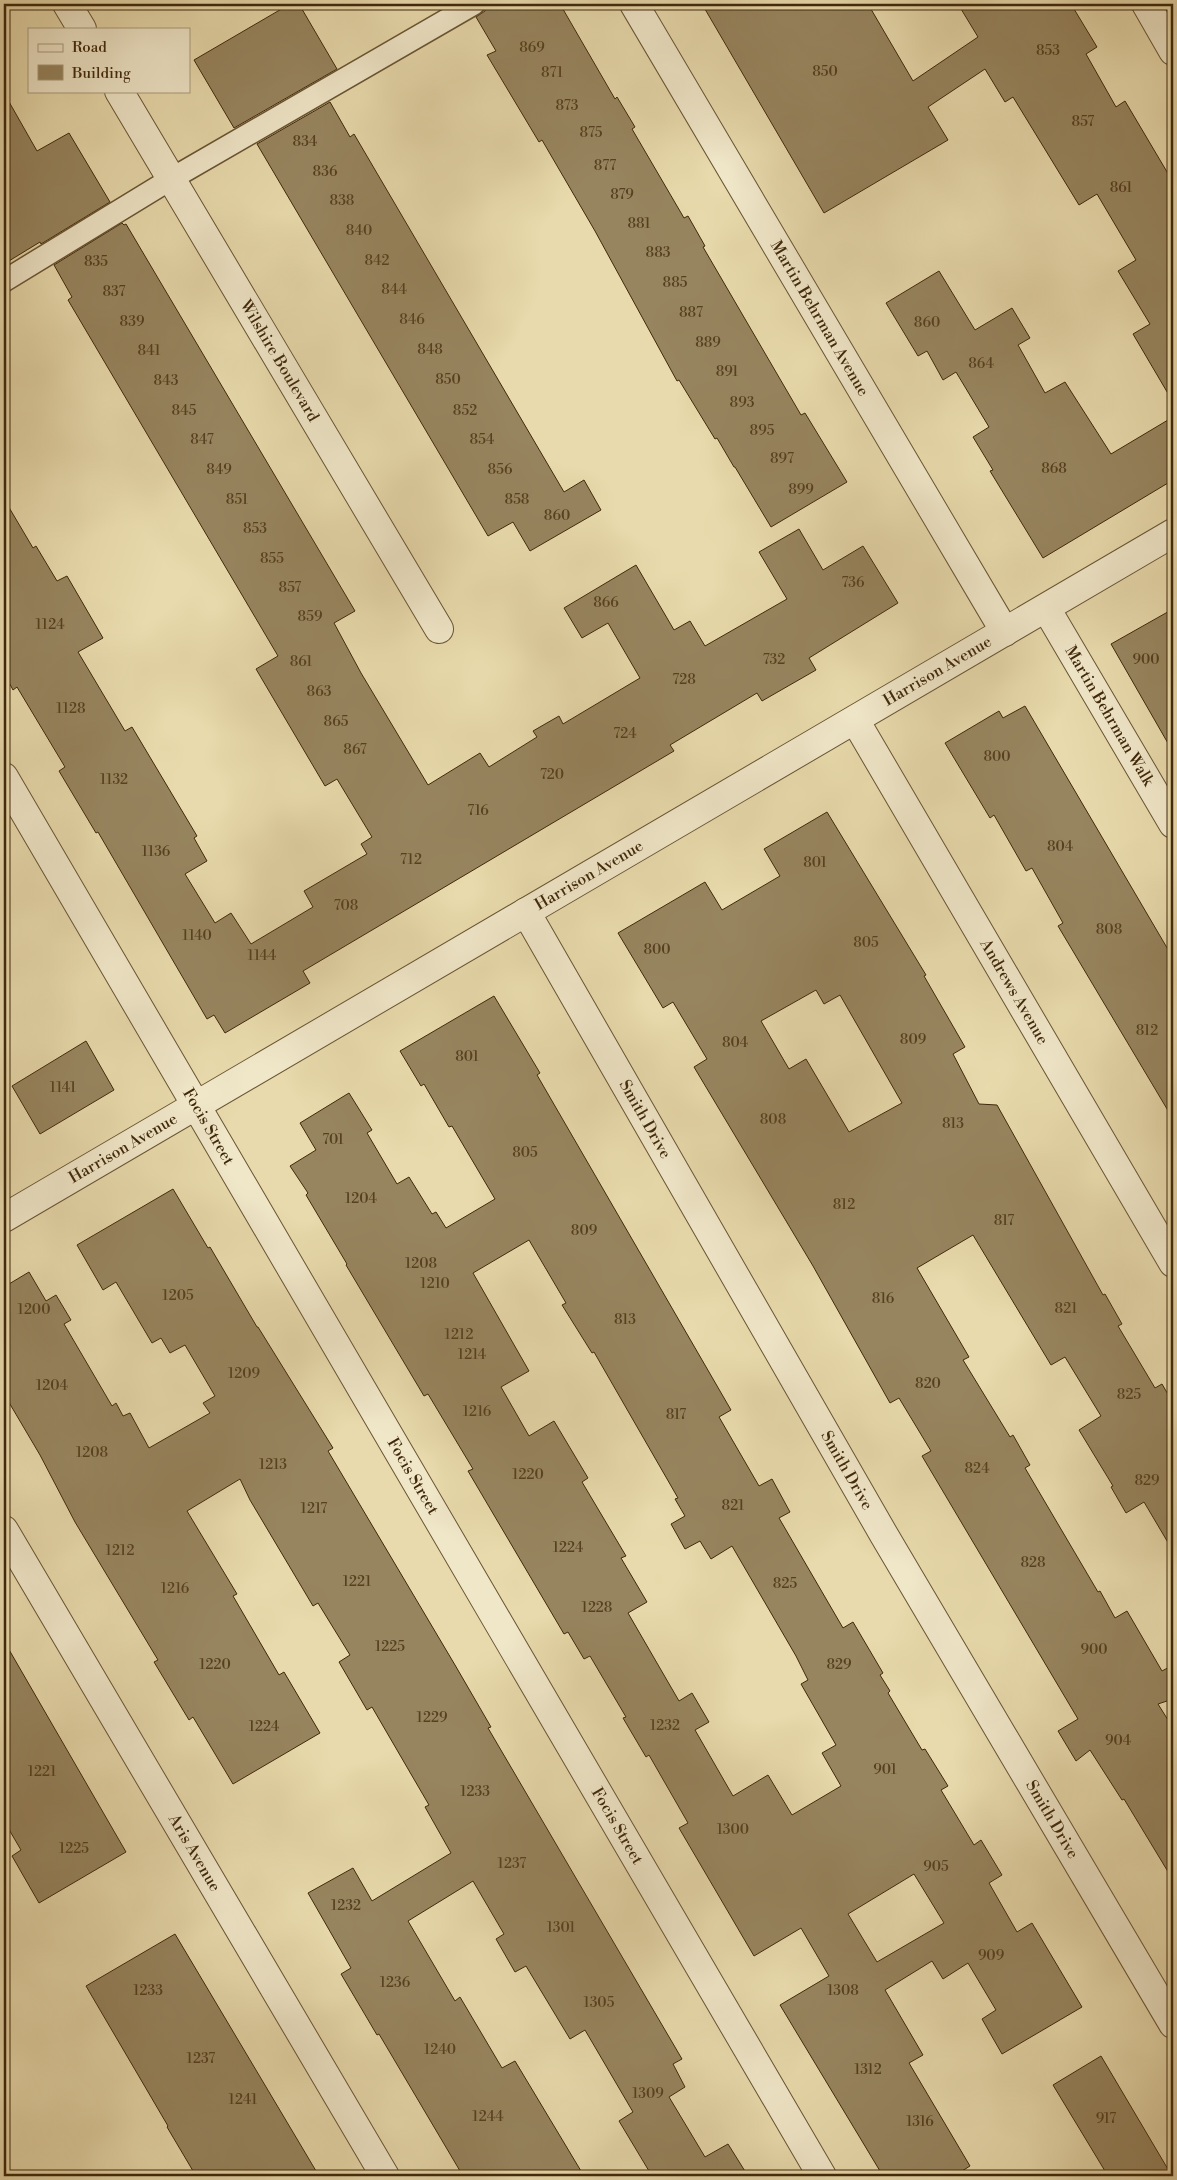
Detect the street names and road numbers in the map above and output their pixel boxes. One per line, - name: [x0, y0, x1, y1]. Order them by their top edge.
- street label: Martin Behrman Avenue: [766, 237, 873, 400]
- street label: Wilshire Boulevard: [235, 296, 323, 425]
- street label: Harrison Avenue: [880, 631, 995, 711]
- street label: Martin Behrman Walk: [1060, 642, 1159, 791]
- street label: Harrison Avenue: [531, 836, 647, 915]
- street label: Andrews Avenue: [975, 935, 1053, 1048]
- street label: Smith Drive: [615, 1076, 676, 1162]
- street label: Focis Street: [178, 1085, 239, 1169]
- street label: Harrison Avenue: [65, 1109, 181, 1188]
- street label: Smith Drive: [816, 1427, 877, 1513]
- street label: Focis Street: [383, 1434, 443, 1519]
- street label: Smith Drive: [1021, 1777, 1083, 1862]
- street label: Focis Street: [587, 1784, 648, 1868]
- street label: Aris Avenue: [163, 1810, 225, 1895]

